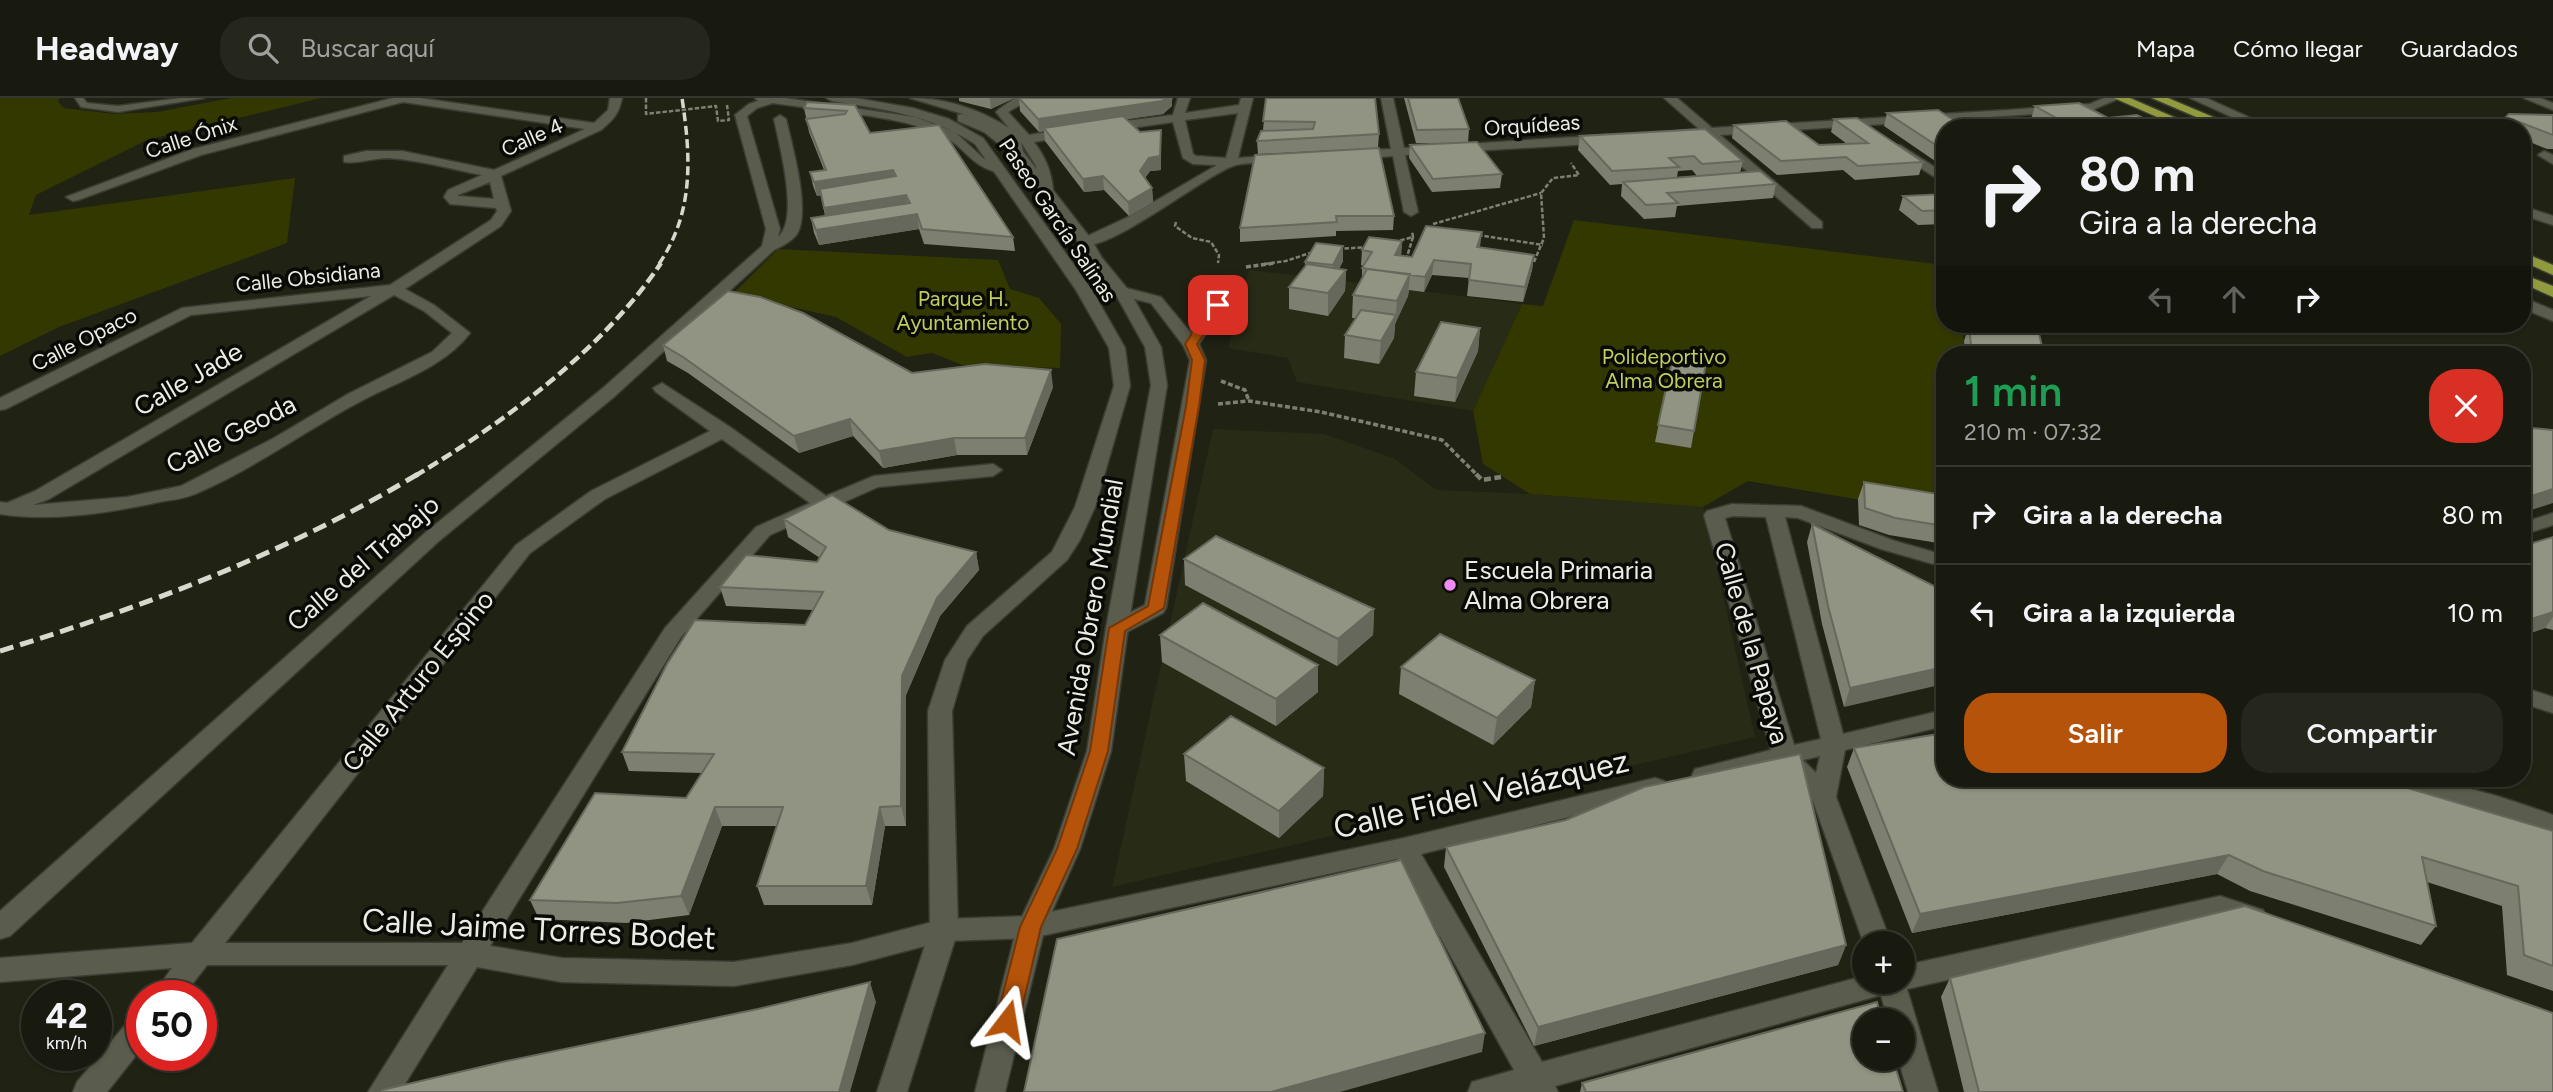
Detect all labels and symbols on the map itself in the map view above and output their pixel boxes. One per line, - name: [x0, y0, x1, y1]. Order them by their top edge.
- street label: Orquídeas: [1483, 109, 1581, 141]
- street label: Calle Ónix: [142, 110, 240, 164]
- street label: Calle 4: [497, 112, 567, 162]
- street label: Paseo García Salinas: [994, 133, 1122, 307]
- street label: Calle Obsidiana: [234, 257, 382, 297]
- pin: [1188, 275, 1248, 335]
- park label: Parque H. Ayuntamiento: [896, 286, 1030, 335]
- street label: Calle Opaco: [27, 302, 141, 376]
- street label: Calle Jade: [128, 335, 248, 423]
- park label: Polideportivo Alma Obrera: [1602, 344, 1726, 393]
- street label: Calle Geoda: [161, 388, 301, 480]
- street label: Avenida Obrero Mundial: [1050, 476, 1130, 758]
- street label: Calle del Trabajo: [280, 488, 446, 638]
- street label: Calle de la Papaya: [1708, 538, 1796, 748]
- place label: Escuela Primaria Alma Obrera: [1464, 554, 1653, 616]
- marker: Escuela Primaria Alma Obrera: [1442, 577, 1458, 593]
- street label: Calle Arturo Espino: [335, 584, 501, 778]
- street label: Calle Fidel Velázquez: [1330, 742, 1632, 846]
- street label: Calle Jaime Torres Bodet: [361, 901, 717, 957]
- speed limit sign: 50: [126, 980, 217, 1071]
- position arrow: [970, 984, 1044, 1058]

